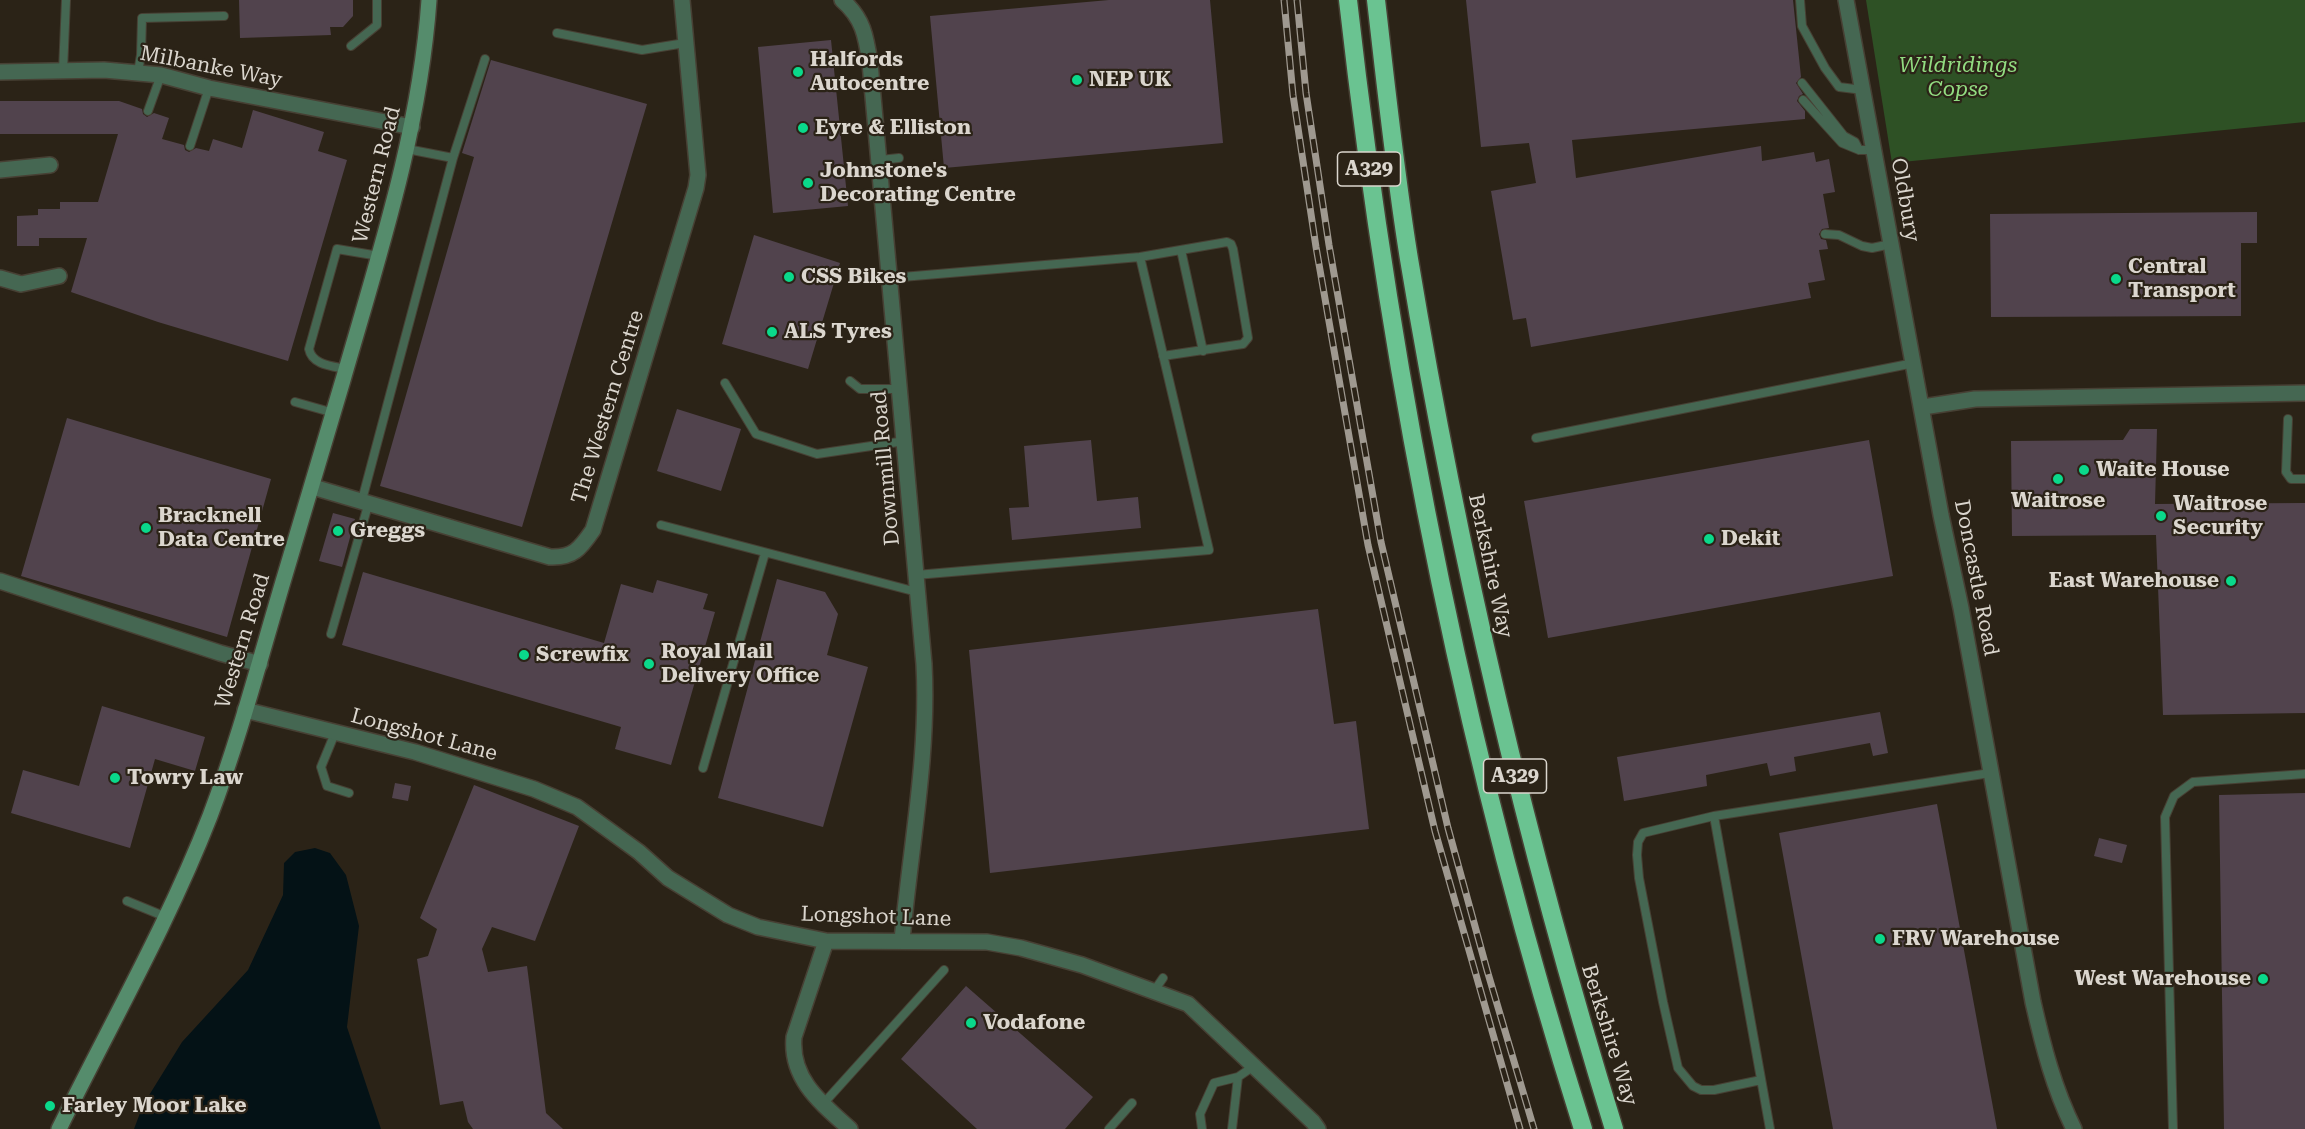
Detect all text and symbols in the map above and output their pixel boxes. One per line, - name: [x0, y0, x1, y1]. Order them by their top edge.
- street label: Milbanke Way: [138, 41, 284, 93]
- place label: Halfords Autocentre: [810, 47, 929, 97]
- park label: Wildridings Copse: [1899, 53, 2017, 103]
- marker: Halfords Autocentre: [791, 65, 805, 79]
- place label: NEP UK: [1089, 67, 1171, 93]
- marker: NEP UK: [1070, 73, 1084, 87]
- street label: Western Road: [348, 104, 406, 246]
- place label: Eyre & Elliston: [815, 115, 971, 141]
- marker: Eyre & Elliston: [796, 121, 810, 135]
- road number: A329: [1338, 152, 1400, 186]
- street label: Oldbury: [1885, 156, 1925, 244]
- place label: Johnstone's Decorating Centre: [820, 158, 1016, 208]
- marker: Johnstone's Decorating Centre: [801, 176, 815, 190]
- place label: Central Transport: [2128, 254, 2236, 304]
- place label: CSS Bikes: [801, 264, 906, 290]
- marker: CSS Bikes: [782, 270, 796, 284]
- marker: Central Transport: [2109, 272, 2123, 286]
- street label: The Western Centre: [567, 307, 649, 507]
- place label: ALS Tyres: [784, 319, 892, 345]
- marker: ALS Tyres: [765, 325, 779, 339]
- street label: Downmill Road: [867, 389, 905, 547]
- place label: Waite House: [2096, 457, 2230, 483]
- marker: Waite House: [2077, 463, 2091, 477]
- marker: Waitrose: [2051, 472, 2065, 486]
- place label: Waitrose: [2011, 488, 2105, 514]
- place label: Waitrose Security: [2173, 491, 2267, 541]
- street label: Berkshire Way: [1462, 492, 1518, 640]
- street label: Doncastle Road: [1948, 498, 2004, 658]
- place label: Bracknell Data Centre: [158, 503, 285, 553]
- marker: Waitrose Security: [2154, 509, 2168, 523]
- place label: Greggs: [350, 518, 425, 544]
- marker: Bracknell Data Centre: [139, 521, 153, 535]
- marker: Greggs: [331, 524, 345, 538]
- place label: Dekit: [1721, 526, 1780, 552]
- marker: Dekit: [1702, 532, 1716, 546]
- place label: East Warehouse: [2049, 568, 2219, 594]
- street label: Western Road: [210, 570, 276, 712]
- marker: East Warehouse: [2224, 574, 2238, 588]
- place label: Royal Mail Delivery Office: [661, 639, 819, 689]
- place label: Screwfix: [536, 642, 629, 668]
- marker: Screwfix: [517, 648, 531, 662]
- marker: Royal Mail Delivery Office: [642, 657, 656, 671]
- street label: Longshot Lane: [348, 703, 500, 767]
- road number: A329: [1484, 759, 1546, 793]
- place label: Towry Law: [127, 765, 243, 791]
- marker: Towry Law: [108, 771, 122, 785]
- street label: Longshot Lane: [800, 902, 952, 932]
- place label: FRV Warehouse: [1892, 926, 2060, 952]
- marker: FRV Warehouse: [1873, 932, 1887, 946]
- street label: Berkshire Way: [1576, 961, 1642, 1109]
- place label: West Warehouse: [2074, 966, 2251, 992]
- marker: West Warehouse: [2256, 972, 2270, 986]
- place label: Vodafone: [983, 1010, 1085, 1036]
- marker: Vodafone: [964, 1016, 978, 1030]
- place label: Farley Moor Lake: [62, 1093, 246, 1119]
- marker: Farley Moor Lake: [43, 1099, 57, 1113]

